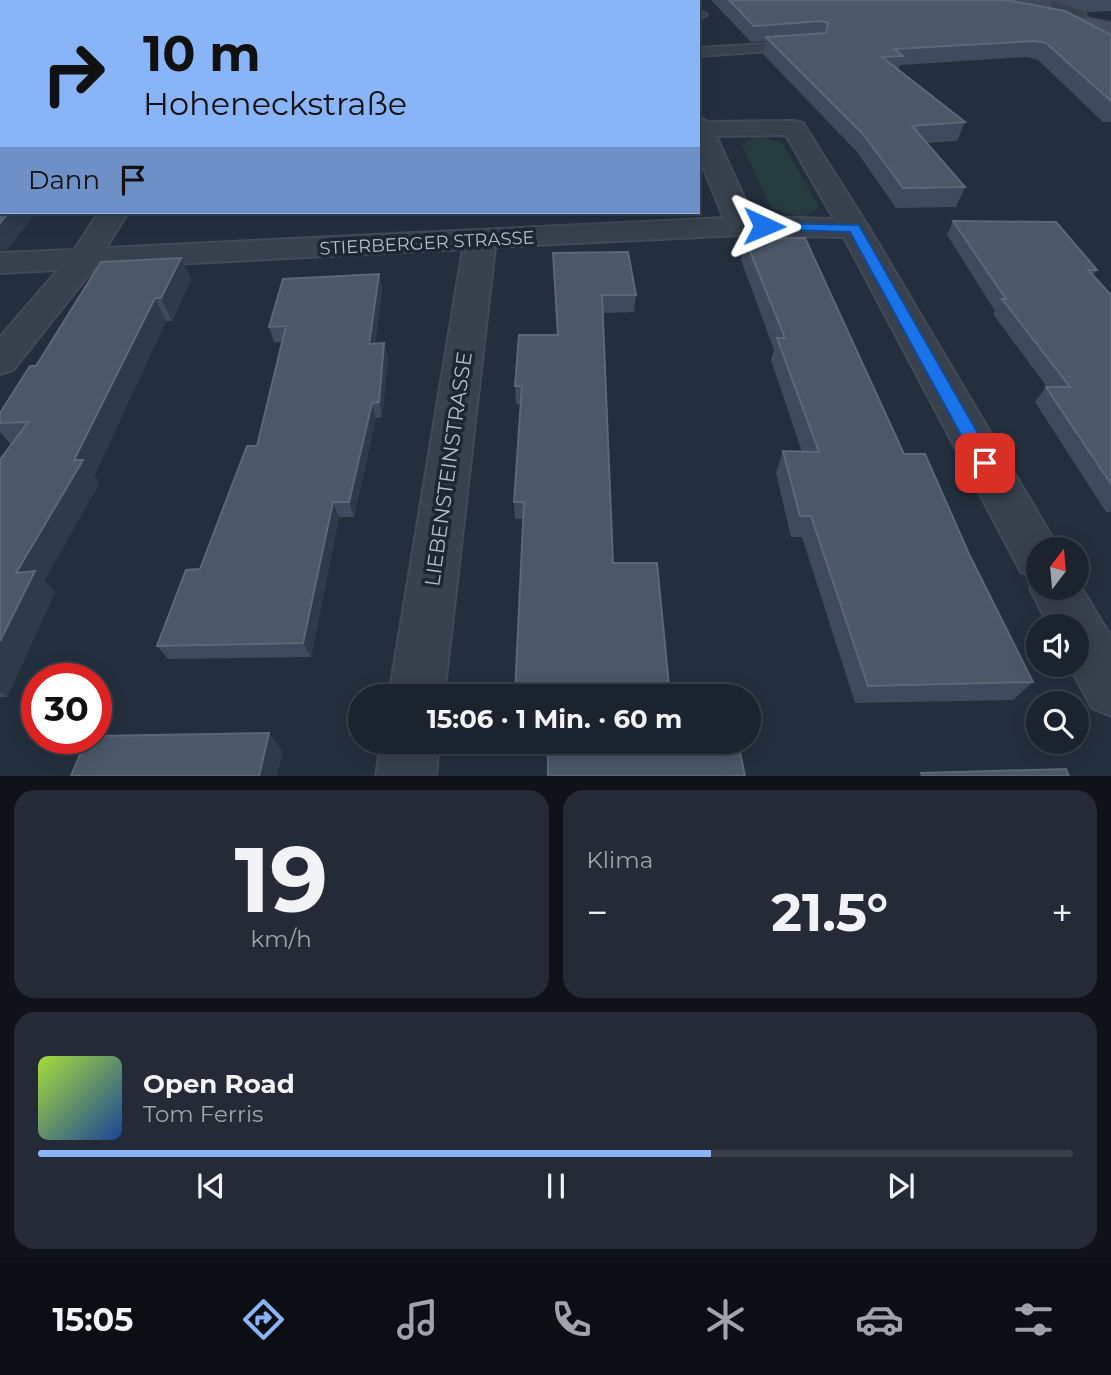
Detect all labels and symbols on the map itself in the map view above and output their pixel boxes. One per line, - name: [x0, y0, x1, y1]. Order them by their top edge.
- position arrow: [727, 189, 801, 263]
- street label: STIERBERGER STRASSE: [319, 226, 535, 260]
- street label: LIEBENSTEINSTRASSE: [419, 350, 477, 588]
- pin: [955, 433, 1015, 493]
- north arrow: [1026, 537, 1088, 600]
- speed limit sign: 30: [21, 663, 112, 754]

